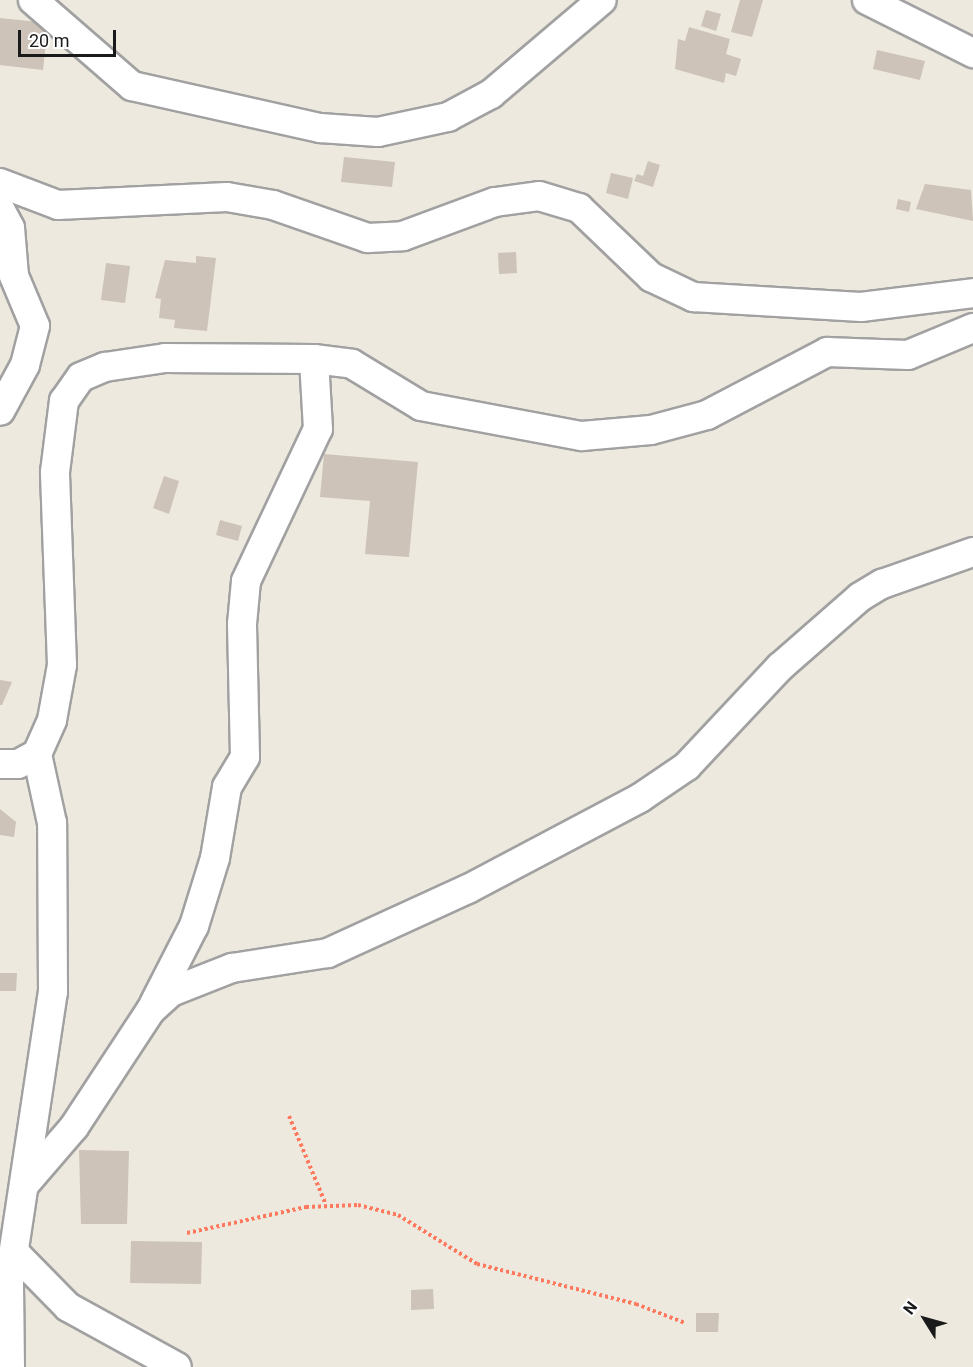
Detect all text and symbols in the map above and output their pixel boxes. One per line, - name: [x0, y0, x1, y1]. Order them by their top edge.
- scale bar: [21, 18, 118, 56]
- text: 20 m: [29, 30, 69, 51]
- north arrow: [895, 1289, 955, 1349]
- text: N: [899, 1298, 921, 1318]

